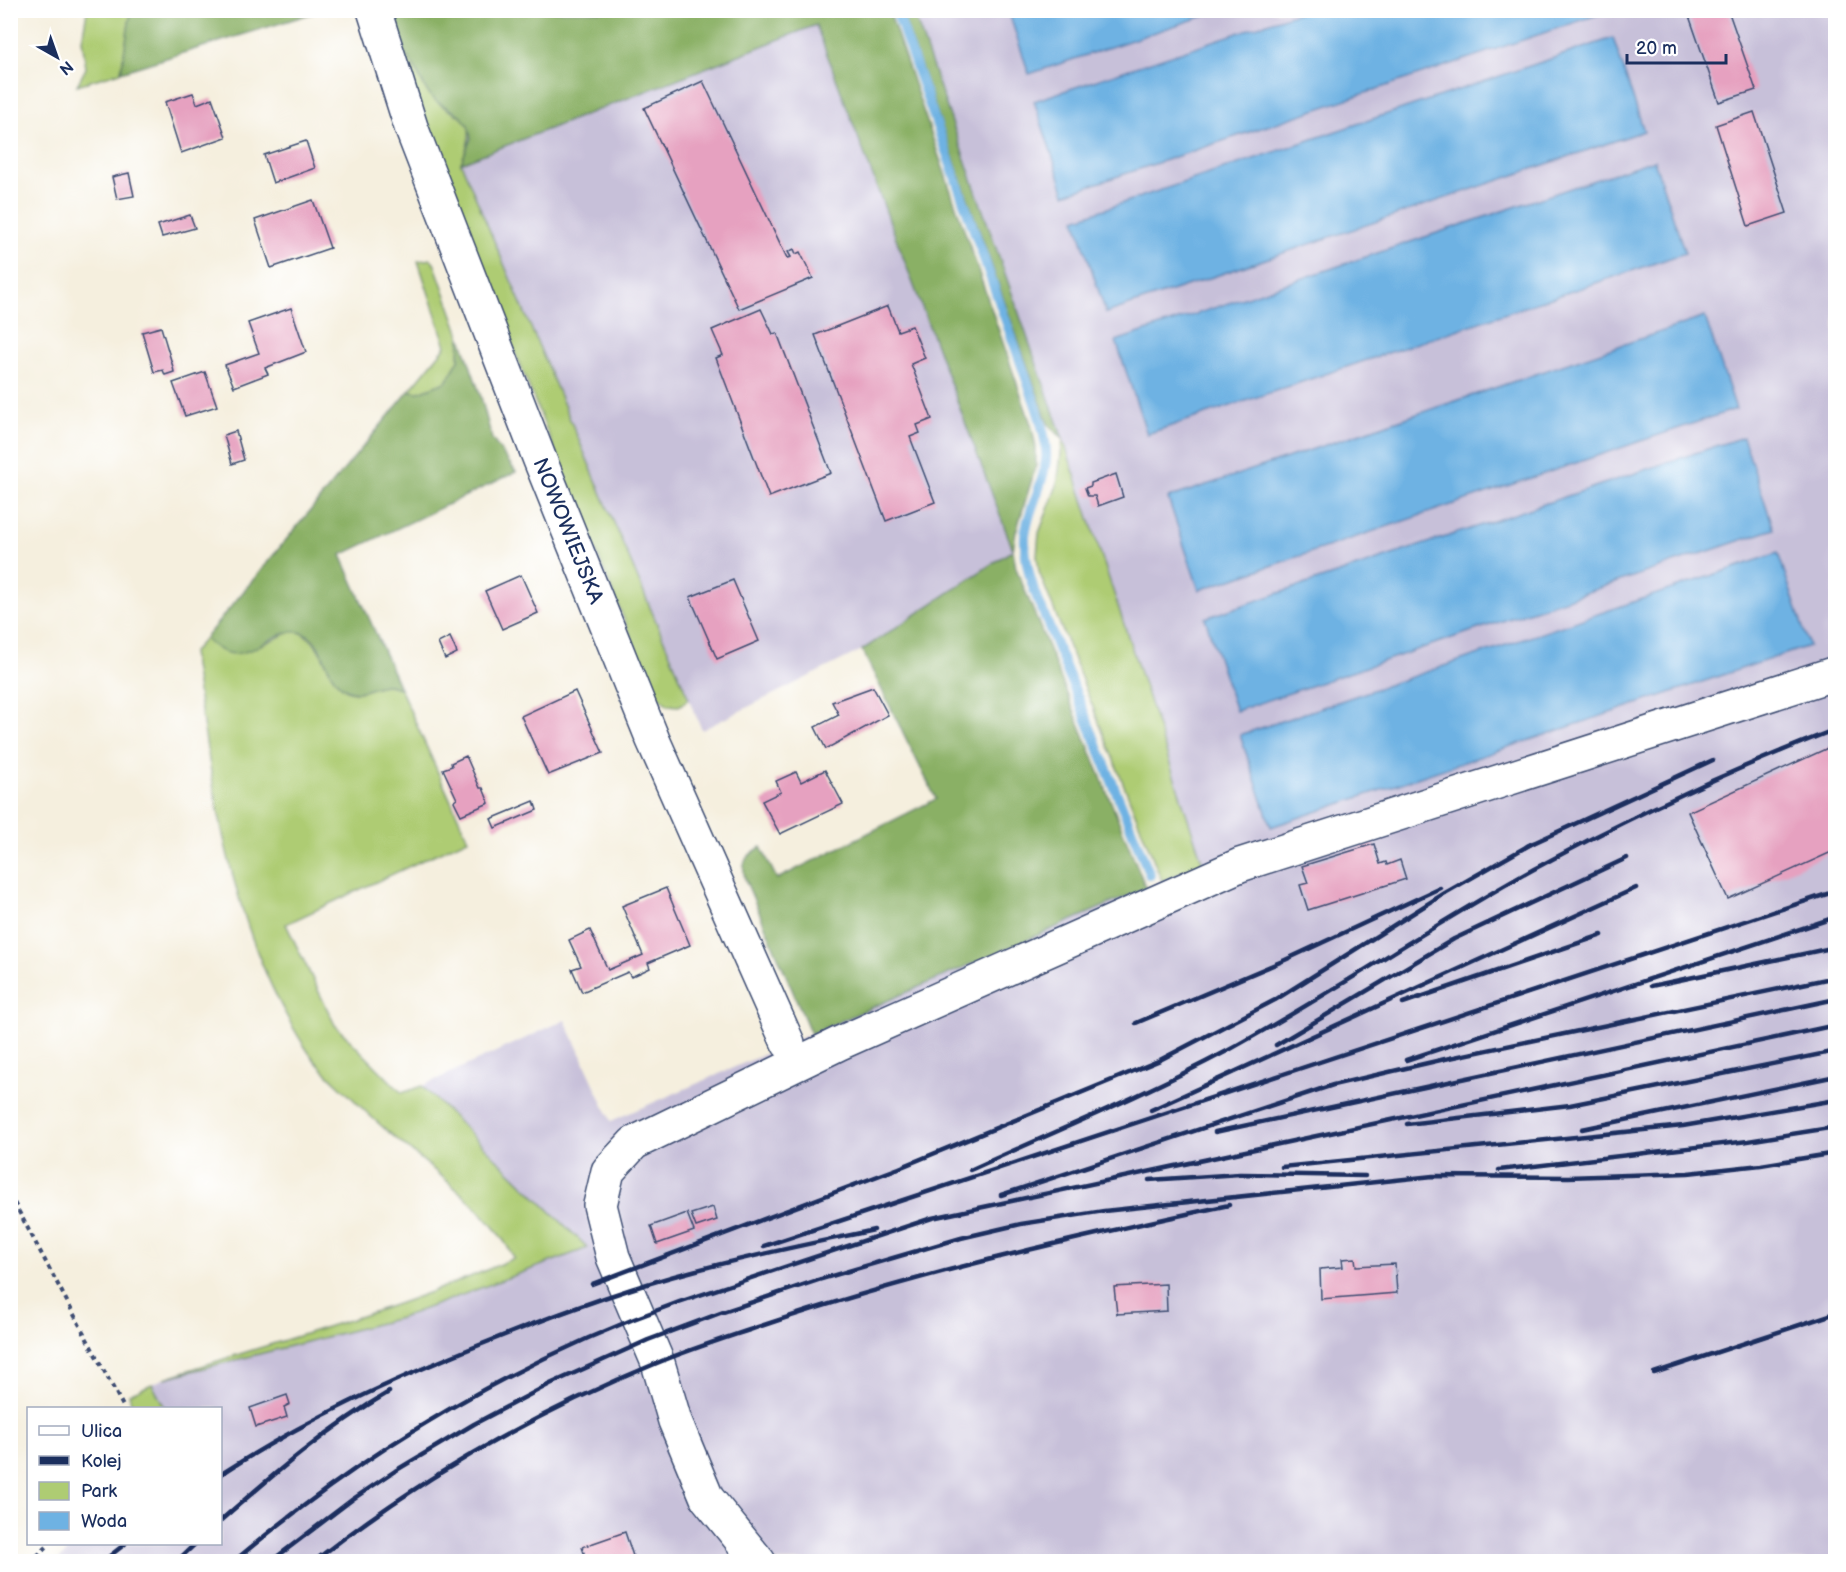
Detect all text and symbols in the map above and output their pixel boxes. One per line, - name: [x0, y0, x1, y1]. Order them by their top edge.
- north arrow: [27, 27, 87, 87]
- scale bar: [1627, 27, 1726, 65]
- text: 20 m: [1636, 38, 1677, 59]
- text: N: [55, 56, 76, 78]
- street label: NOWOWIEJSKA: [527, 454, 609, 607]
- legend: [27, 1407, 222, 1545]
- text: Ulica: [81, 1421, 122, 1442]
- text: Kolej: [81, 1451, 121, 1472]
- text: Park: [81, 1481, 117, 1502]
- text: Woda: [81, 1511, 127, 1532]

